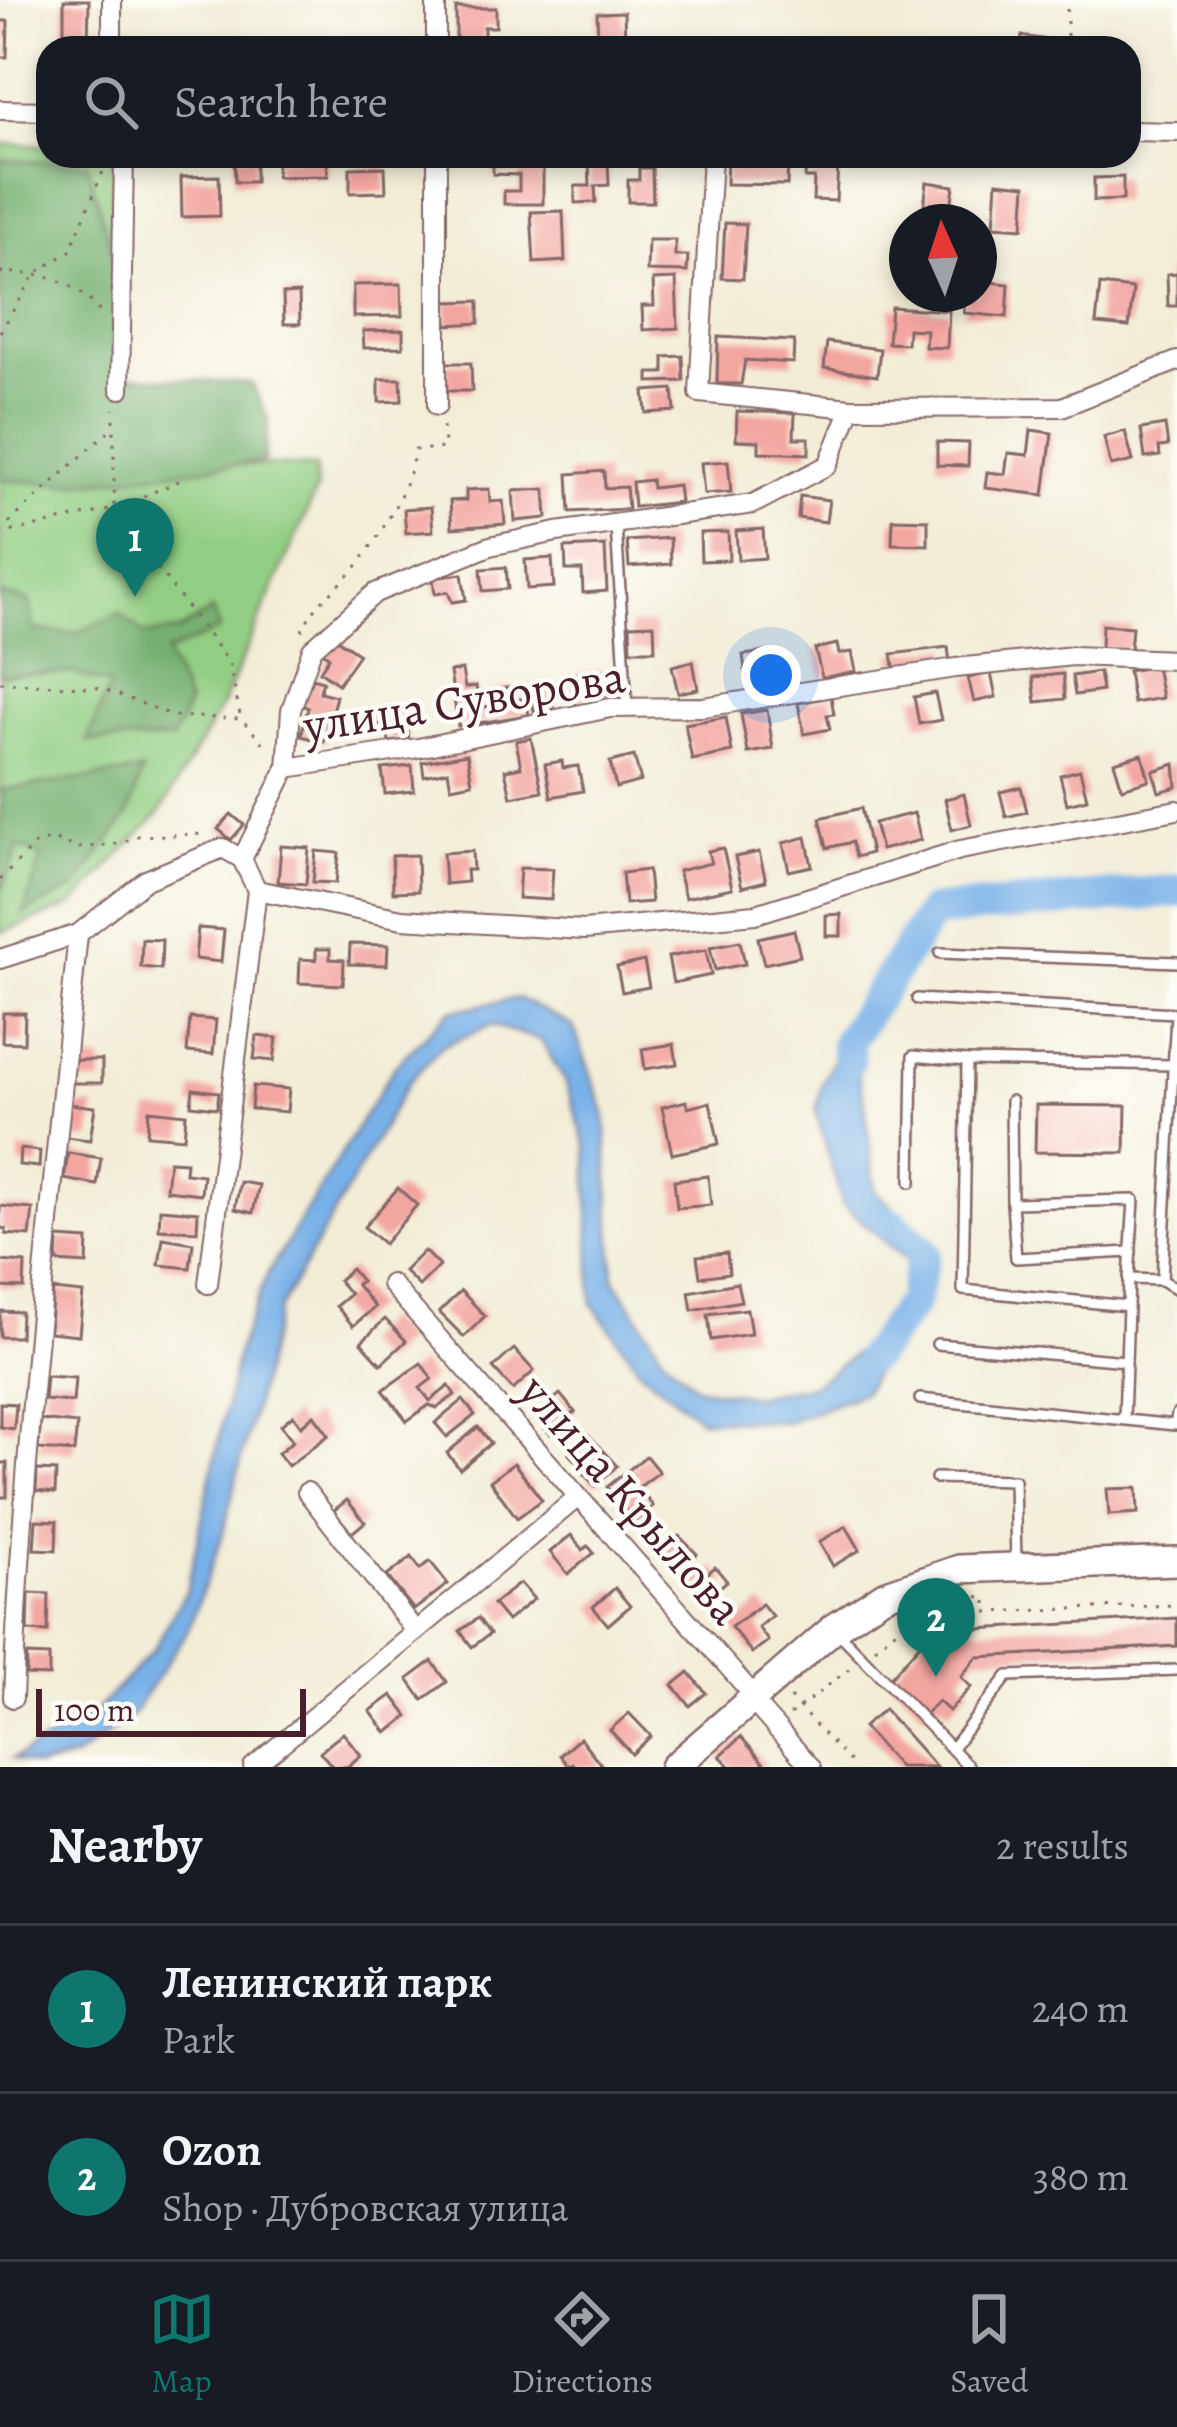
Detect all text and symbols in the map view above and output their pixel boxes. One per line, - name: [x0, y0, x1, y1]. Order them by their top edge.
- search box: [36, 36, 1141, 168]
- icon: search: [78, 69, 144, 135]
- text: Search here: [174, 71, 388, 133]
- north arrow: [889, 204, 997, 312]
- pin: 1: [96, 498, 174, 597]
- street label: улица Суворова: [298, 643, 630, 759]
- your location: [741, 645, 801, 705]
- street label: улица Крылова: [503, 1359, 759, 1639]
- pin: 2: [897, 1578, 975, 1677]
- scale bar: [36, 1683, 306, 1736]
- text: 100 m: [54, 1687, 134, 1732]
- text: Nearby: [48, 1810, 202, 1880]
- text: 2 results: [996, 1819, 1129, 1872]
- text: Ленинский парк: [162, 1951, 492, 2013]
- text: 1: [80, 1982, 94, 2035]
- text: 240 m: [1032, 1982, 1129, 2035]
- text: Park: [162, 2013, 235, 2066]
- text: Ozon: [162, 2119, 262, 2181]
- text: 2: [78, 2150, 96, 2203]
- text: 380 m: [1033, 2150, 1129, 2203]
- text: Shop · Дубровская улица: [162, 2181, 569, 2234]
- tab: Map: [149, 2286, 215, 2403]
- tab: Directions: [512, 2286, 653, 2403]
- tab: Saved: [950, 2286, 1028, 2403]

